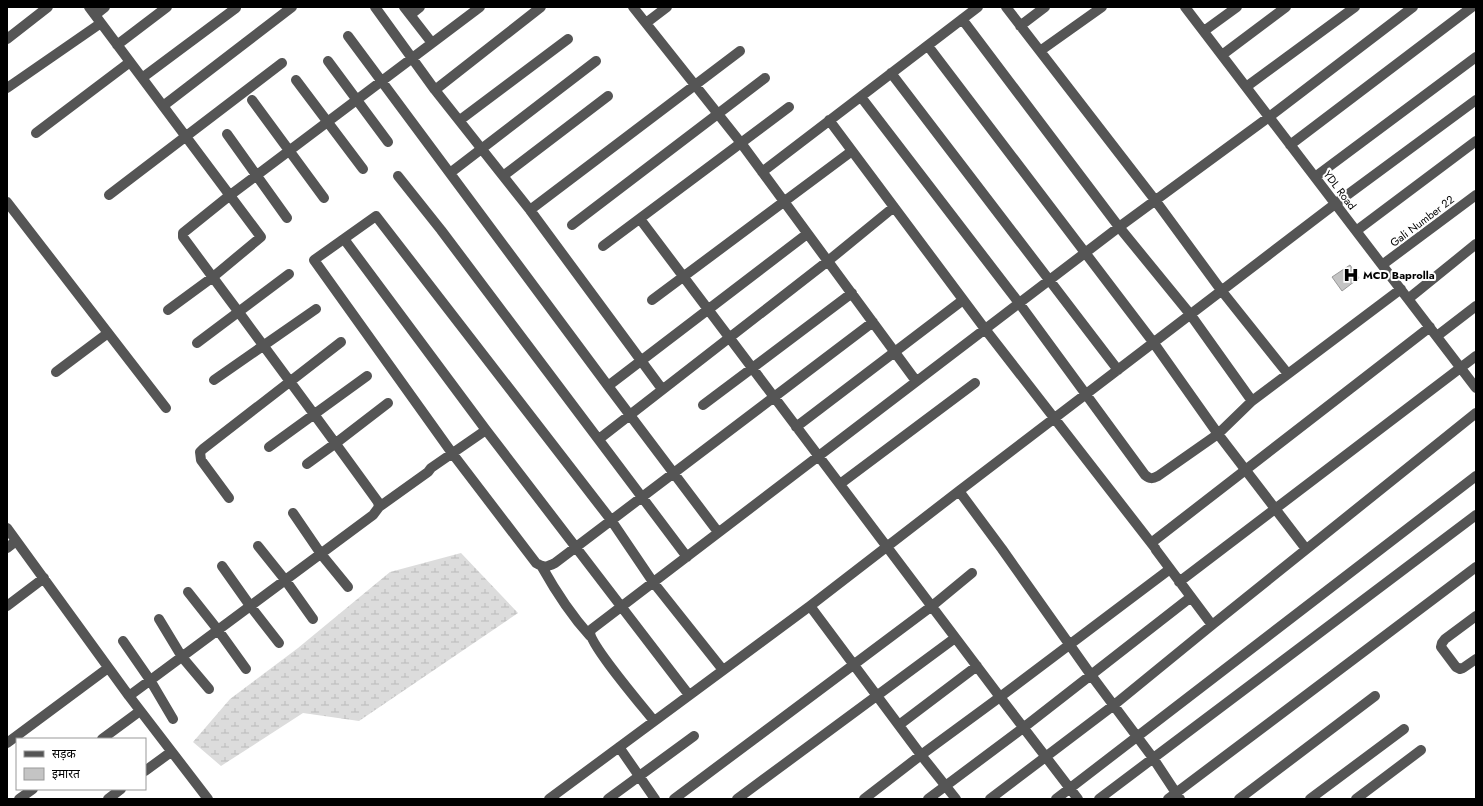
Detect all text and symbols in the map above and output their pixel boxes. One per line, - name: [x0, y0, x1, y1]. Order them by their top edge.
- street label: YDL Road: [1320, 167, 1360, 213]
- street label: Gali Number 22: [1386, 191, 1458, 251]
- hospital icon: MCD Baprolla: [1342, 266, 1360, 284]
- place label: MCD Baprolla: [1363, 267, 1435, 283]
- legend: [16, 738, 146, 790]
- text: सड़क: [52, 745, 77, 763]
- text: इमारत: [52, 765, 81, 783]

